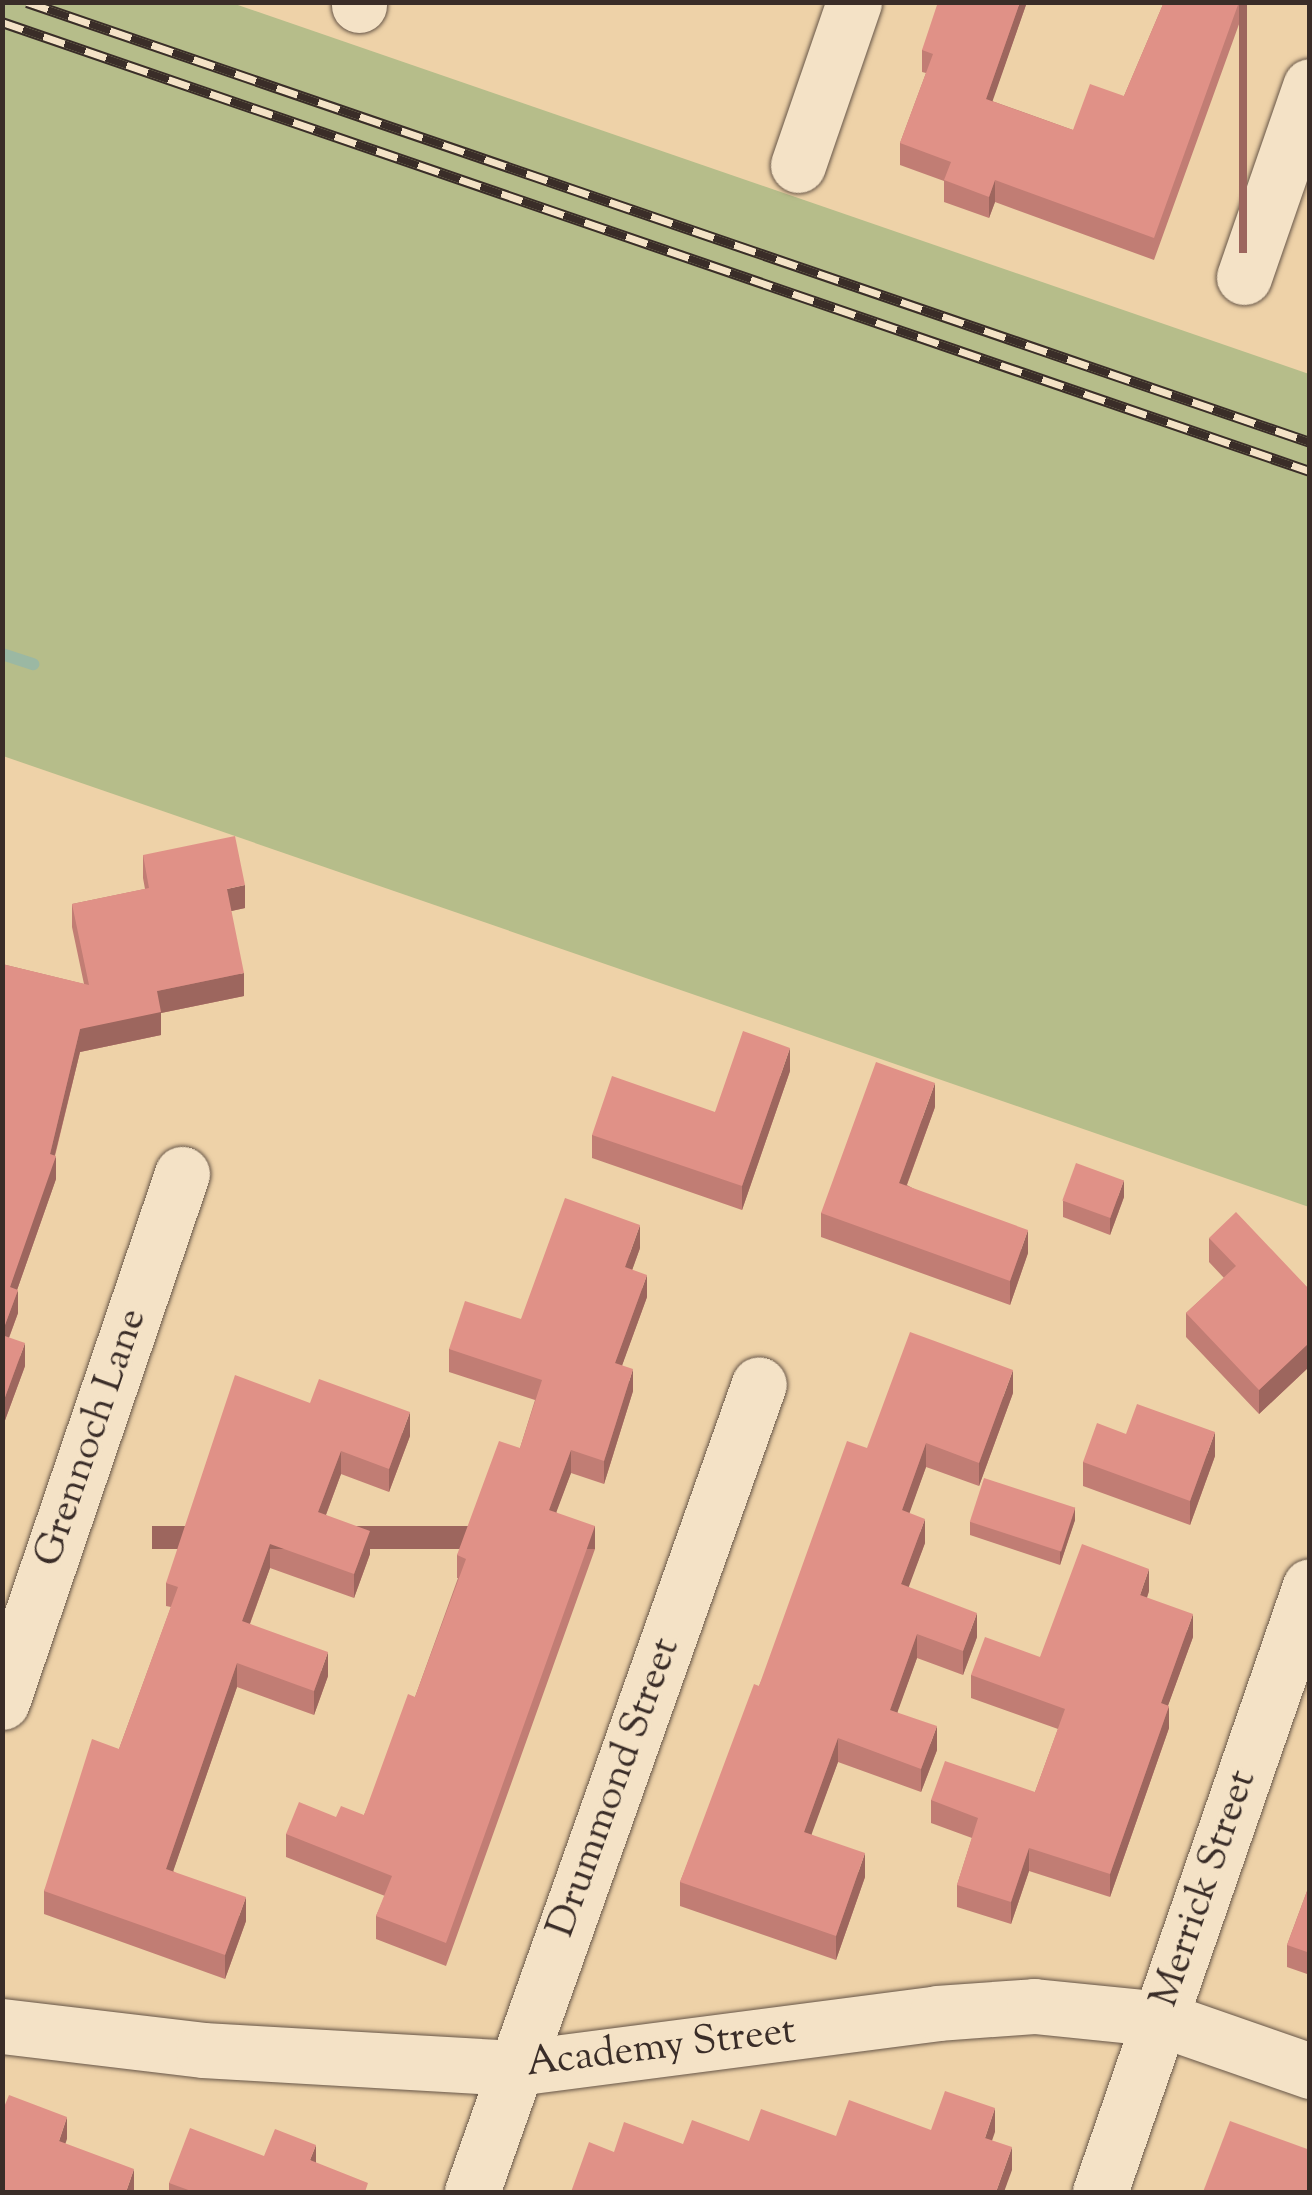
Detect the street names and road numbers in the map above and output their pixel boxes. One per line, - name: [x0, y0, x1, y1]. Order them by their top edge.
- street label: Grennoch Lane: [25, 1303, 159, 1573]
- street label: Drummond Street: [539, 1632, 691, 1944]
- street label: Merrick Street: [1142, 1764, 1268, 2014]
- street label: Academy Street: [524, 2009, 798, 2089]

